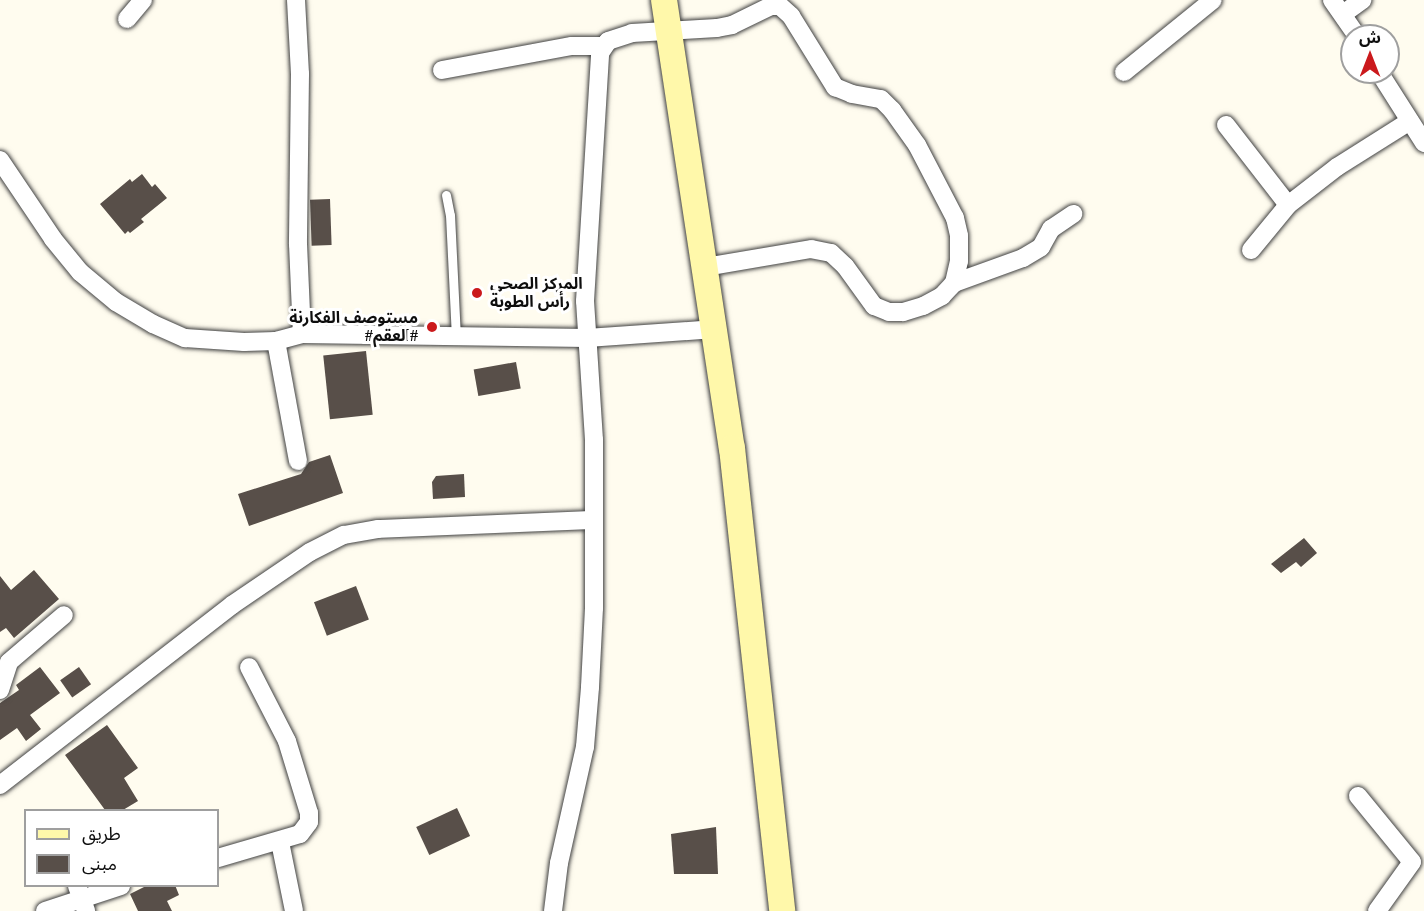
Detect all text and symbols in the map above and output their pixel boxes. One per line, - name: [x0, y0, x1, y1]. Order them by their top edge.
- north arrow: [1340, 24, 1400, 84]
- text: ش: [1359, 29, 1381, 46]
- place label: المركز الصحي رأس الطوبة: [490, 274, 583, 312]
- marker: المركز الصحي رأس الطوبة: [468, 284, 486, 302]
- place label: مستوصف الفكارنة #العقم#: [289, 308, 418, 346]
- marker: مستوصف الفكارنة #العقم#: [423, 318, 441, 336]
- legend: [24, 809, 219, 887]
- text: طريق: [82, 824, 121, 844]
- text: مبنى: [82, 854, 117, 874]

